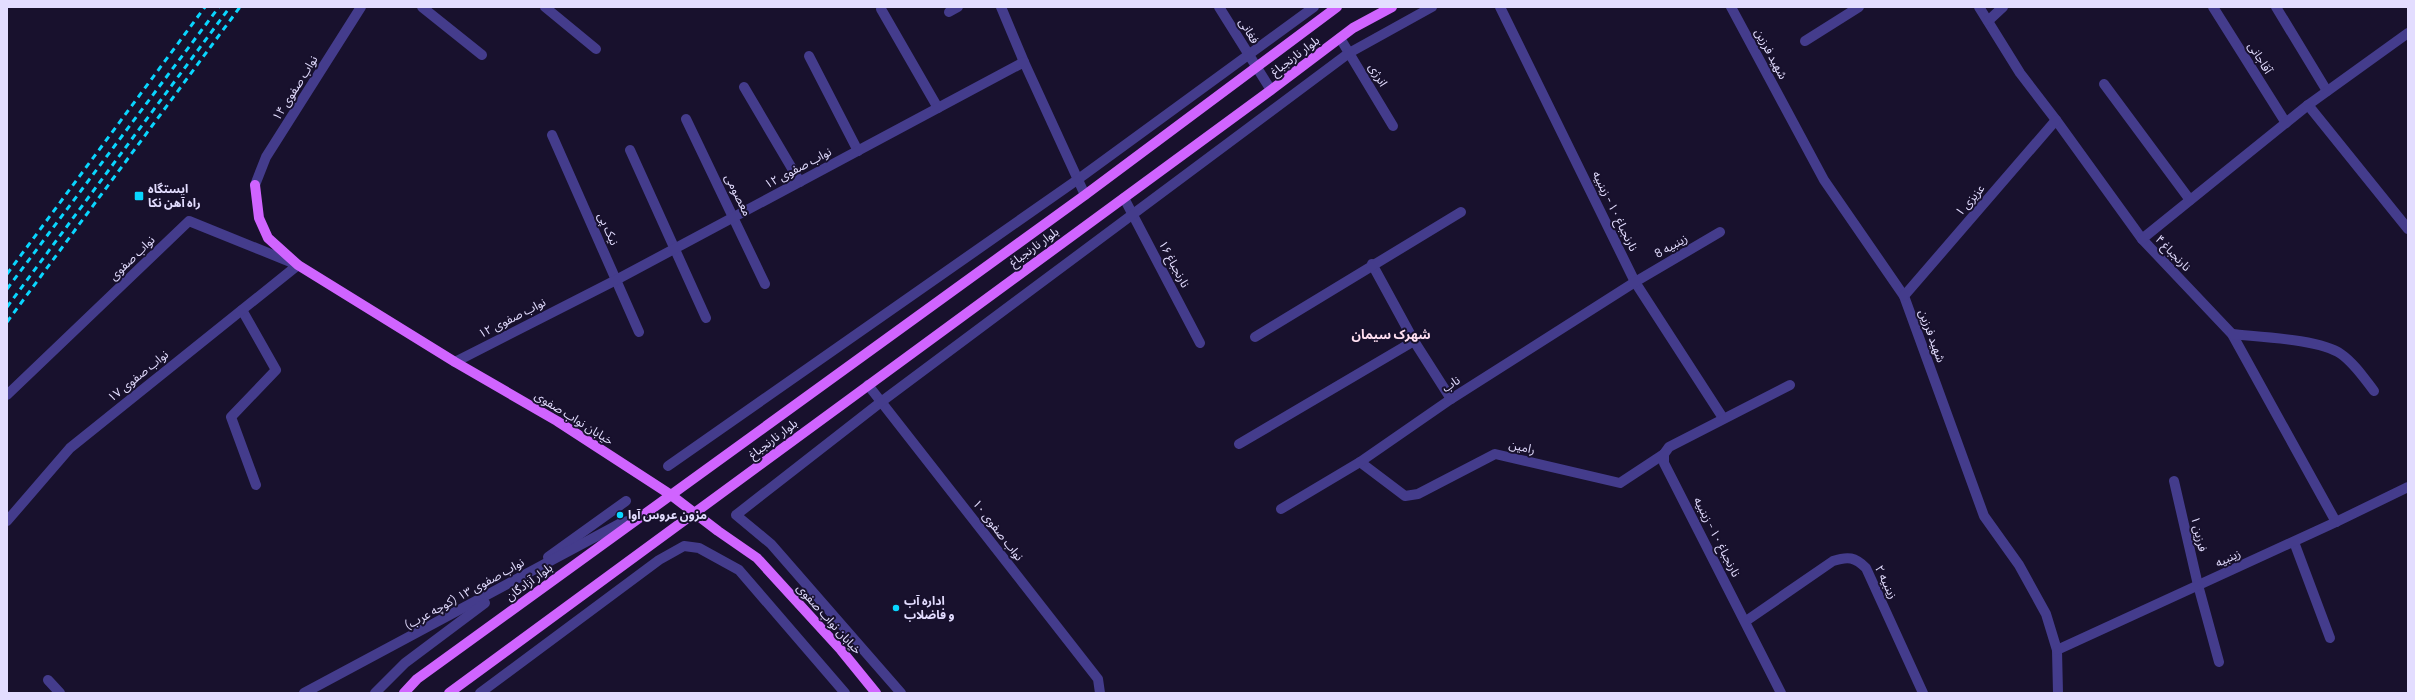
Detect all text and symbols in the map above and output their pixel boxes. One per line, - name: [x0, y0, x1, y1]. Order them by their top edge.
- street label: فغانی: [1235, 15, 1264, 47]
- street label: شهید فرزین: [1751, 25, 1792, 82]
- street label: بلوار نارنجباغ: [1267, 32, 1323, 80]
- street label: آقاجانی: [2244, 39, 2277, 77]
- street label: نواب صفوی ۱۴: [268, 52, 321, 124]
- street label: انرژی: [1365, 60, 1392, 90]
- street label: نواب صفوی ۱۲: [761, 143, 834, 192]
- street label: نارنجباغ ۱۰ - زینبیه: [1588, 168, 1642, 254]
- street label: معصومی: [721, 171, 756, 219]
- place label: ایستگاه راه آهن نکا: [148, 180, 201, 211]
- street label: عزیزی ۱: [1951, 180, 1988, 219]
- marker: ایستگاه راه آهن نکا: [133, 190, 145, 202]
- street label: نیک پی: [594, 210, 623, 248]
- street label: بلوار نارنجباغ: [1005, 223, 1063, 271]
- street label: زینبیه 8: [1651, 229, 1690, 262]
- street label: نارنجباغ ۴: [2151, 231, 2195, 275]
- street label: نواب صفوی: [105, 232, 158, 284]
- street label: نارنجباغ ۱۶: [1154, 237, 1194, 291]
- street label: نواب صفوی ۱۲: [475, 293, 548, 342]
- street label: شهید فرزین: [1915, 307, 1950, 365]
- district label: شهرک سیمان: [1351, 325, 1431, 343]
- street label: نواب صفوی ۱۷: [104, 346, 172, 405]
- street label: ناب: [1438, 371, 1463, 396]
- street label: خیابان نواب صفوی: [532, 387, 617, 449]
- street label: بلوار نارنجباغ: [745, 415, 801, 463]
- street label: رامین: [1507, 435, 1537, 458]
- street label: نارنجباغ ۱۰ - زینبیه: [1689, 494, 1745, 580]
- street label: نواب صفوی ۱۰: [969, 495, 1028, 564]
- place label: مزون عروس آوا: [628, 506, 707, 523]
- marker: مزون عروس آوا: [615, 510, 625, 520]
- street label: فرزین ۱: [2187, 515, 2212, 553]
- street label: زینبیه: [2212, 544, 2243, 571]
- street label: نواب صفوی ۱۳ (کوچه عرب): [401, 553, 527, 634]
- street label: بلوار آزادگان: [502, 559, 556, 604]
- street label: زینبیه ۲: [1871, 562, 1902, 601]
- street label: خیابان نواب صفوی: [793, 580, 866, 658]
- place label: اداره آب و فاضلاب: [904, 592, 954, 623]
- marker: اداره آب و فاضلاب: [891, 603, 901, 613]

